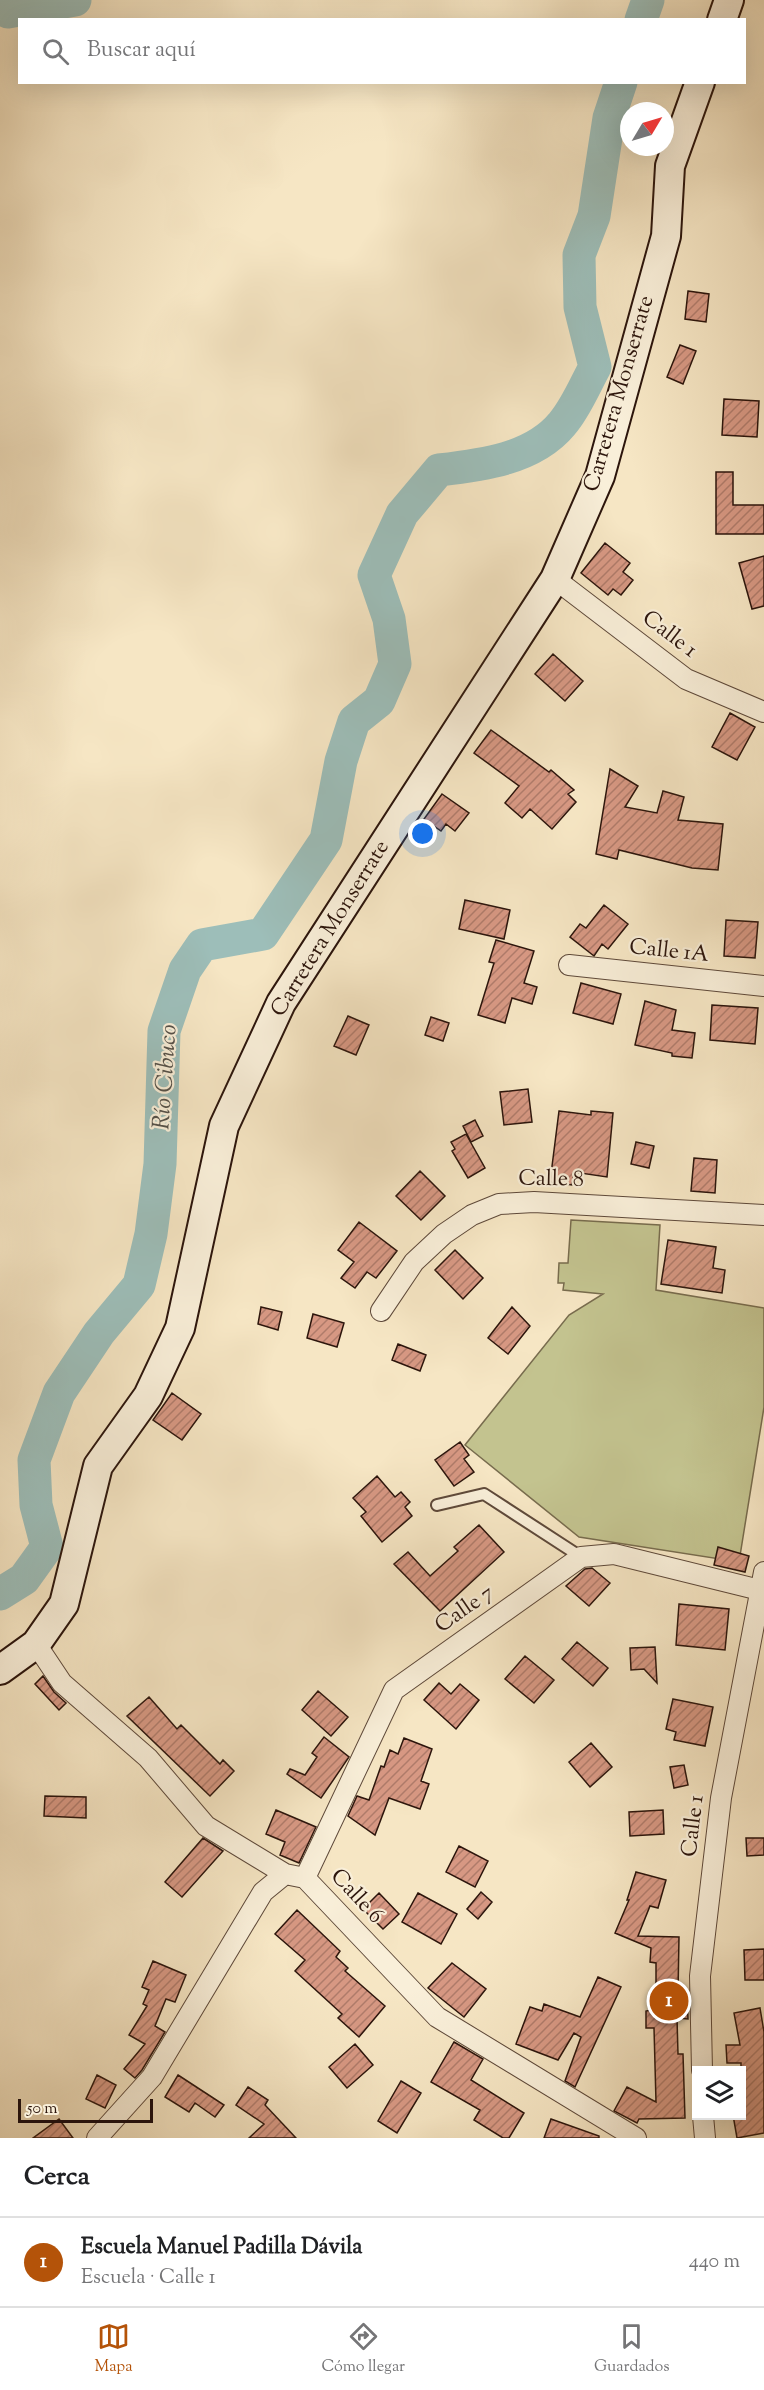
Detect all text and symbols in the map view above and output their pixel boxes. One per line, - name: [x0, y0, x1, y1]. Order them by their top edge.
- search box: [18, 18, 746, 84]
- icon: search: [39, 35, 72, 68]
- text: Buscar aquí: [87, 35, 196, 67]
- north arrow: [620, 102, 674, 156]
- street label: Carretera Monserrate: [577, 292, 663, 496]
- street label: Calle 1: [635, 604, 704, 667]
- your location: [408, 819, 437, 848]
- street label: Carretera Monserrate: [264, 835, 398, 1023]
- street label: Calle 1A: [628, 932, 711, 972]
- water label: Río Cibuco: [145, 1023, 187, 1131]
- street label: Calle 8: [518, 1163, 584, 1197]
- street label: Calle 7: [429, 1578, 501, 1642]
- street label: Calle 1: [674, 1793, 714, 1859]
- street label: Calle 6: [322, 1862, 390, 1932]
- pin: 1: [650, 1978, 688, 2024]
- map controls: [692, 2066, 746, 2120]
- button: layers: [692, 2066, 746, 2120]
- scale bar: [18, 2096, 153, 2124]
- text: 50 m: [27, 2098, 58, 2121]
- text: Cerca: [24, 2159, 90, 2196]
- text: Escuela Manuel Padilla Dávila: [81, 2232, 362, 2264]
- text: 1: [40, 2248, 47, 2277]
- text: 440 m: [689, 2248, 740, 2277]
- text: Escuela · Calle 1: [81, 2264, 215, 2293]
- tab: Mapa: [94, 2320, 133, 2379]
- tab: Cómo llegar: [321, 2320, 405, 2379]
- tab: Guardados: [594, 2320, 670, 2379]

